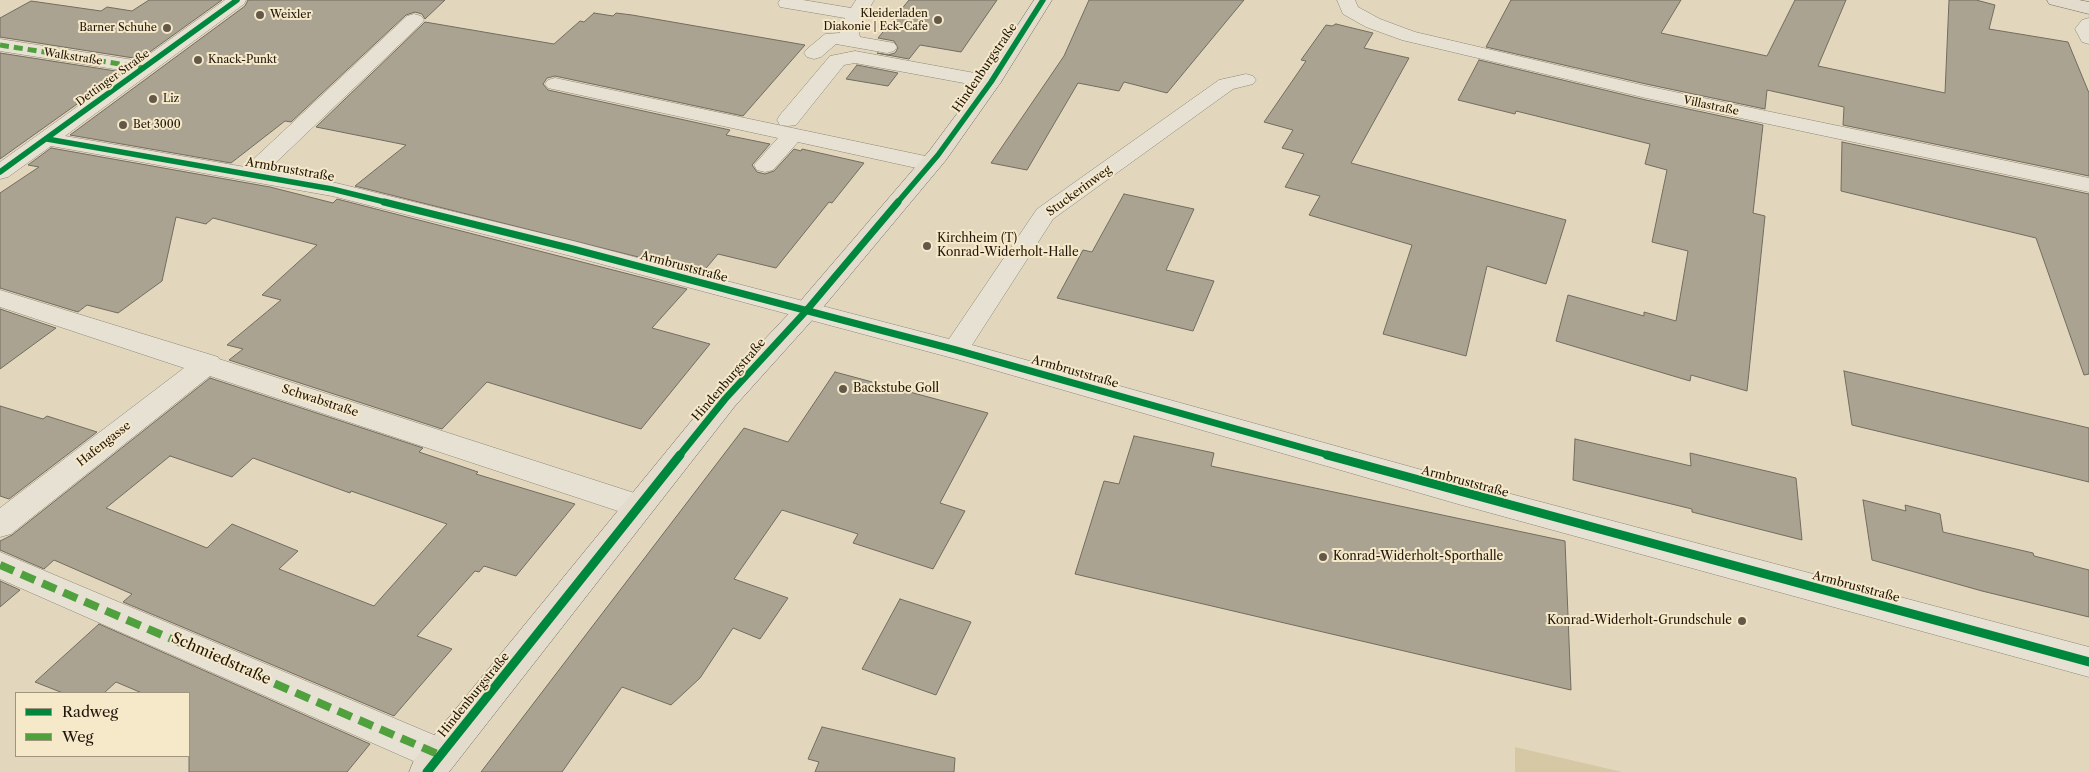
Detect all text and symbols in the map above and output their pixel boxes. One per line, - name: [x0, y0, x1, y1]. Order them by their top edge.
- place label: Kleiderladen Diakonie | Eck-Cafe: [823, 7, 928, 33]
- place label: Weixler: [270, 8, 311, 22]
- marker: Weixler: [254, 9, 266, 21]
- marker: Kleiderladen Diakonie | Eck-Cafe: [932, 14, 944, 26]
- place label: Barner Schuhe: [79, 21, 157, 35]
- street label: Hindenburgstraße: [950, 21, 1020, 115]
- marker: Barner Schuhe: [161, 22, 173, 34]
- street label: Walkstraße: [43, 46, 103, 68]
- street label: Dettinger Straße: [74, 47, 152, 109]
- place label: Knack-Punkt: [208, 53, 277, 67]
- marker: Knack-Punkt: [192, 54, 204, 66]
- place label: Liz: [163, 92, 179, 106]
- marker: Liz: [147, 93, 159, 105]
- street label: Villastraße: [1682, 94, 1740, 118]
- place label: Bet 3000: [133, 118, 181, 132]
- marker: Bet 3000: [117, 119, 129, 131]
- street label: Armbruststraße: [244, 155, 336, 185]
- street label: Stuckerinweg: [1044, 163, 1114, 219]
- place label: Kirchheim (T) Konrad-Widerholt-Halle: [937, 232, 1079, 260]
- marker: Kirchheim (T) Konrad-Widerholt-Halle: [921, 240, 933, 252]
- street label: Armbruststraße: [639, 248, 729, 286]
- street label: Hindenburgstraße: [689, 336, 769, 424]
- street label: Armbruststraße: [1030, 353, 1120, 391]
- street label: Schwabstraße: [280, 382, 360, 420]
- place label: Backstube Goll: [853, 382, 939, 396]
- marker: Backstube Goll: [837, 383, 849, 395]
- street label: Hafengasse: [74, 418, 134, 470]
- street label: Armbruststraße: [1420, 463, 1510, 501]
- place label: Konrad-Widerholt-Sporthalle: [1333, 550, 1503, 564]
- marker: Konrad-Widerholt-Sporthalle: [1317, 551, 1329, 563]
- street label: Armbruststraße: [1811, 568, 1901, 606]
- place label: Konrad-Widerholt-Grundschule: [1547, 614, 1732, 628]
- marker: Konrad-Widerholt-Grundschule: [1736, 615, 1748, 627]
- street label: Schmiedstraße: [168, 629, 274, 689]
- street label: Hindenburgstraße: [435, 650, 513, 740]
- legend: [15, 692, 190, 757]
- text: Radweg: [62, 702, 118, 721]
- text: Weg: [62, 727, 93, 746]

